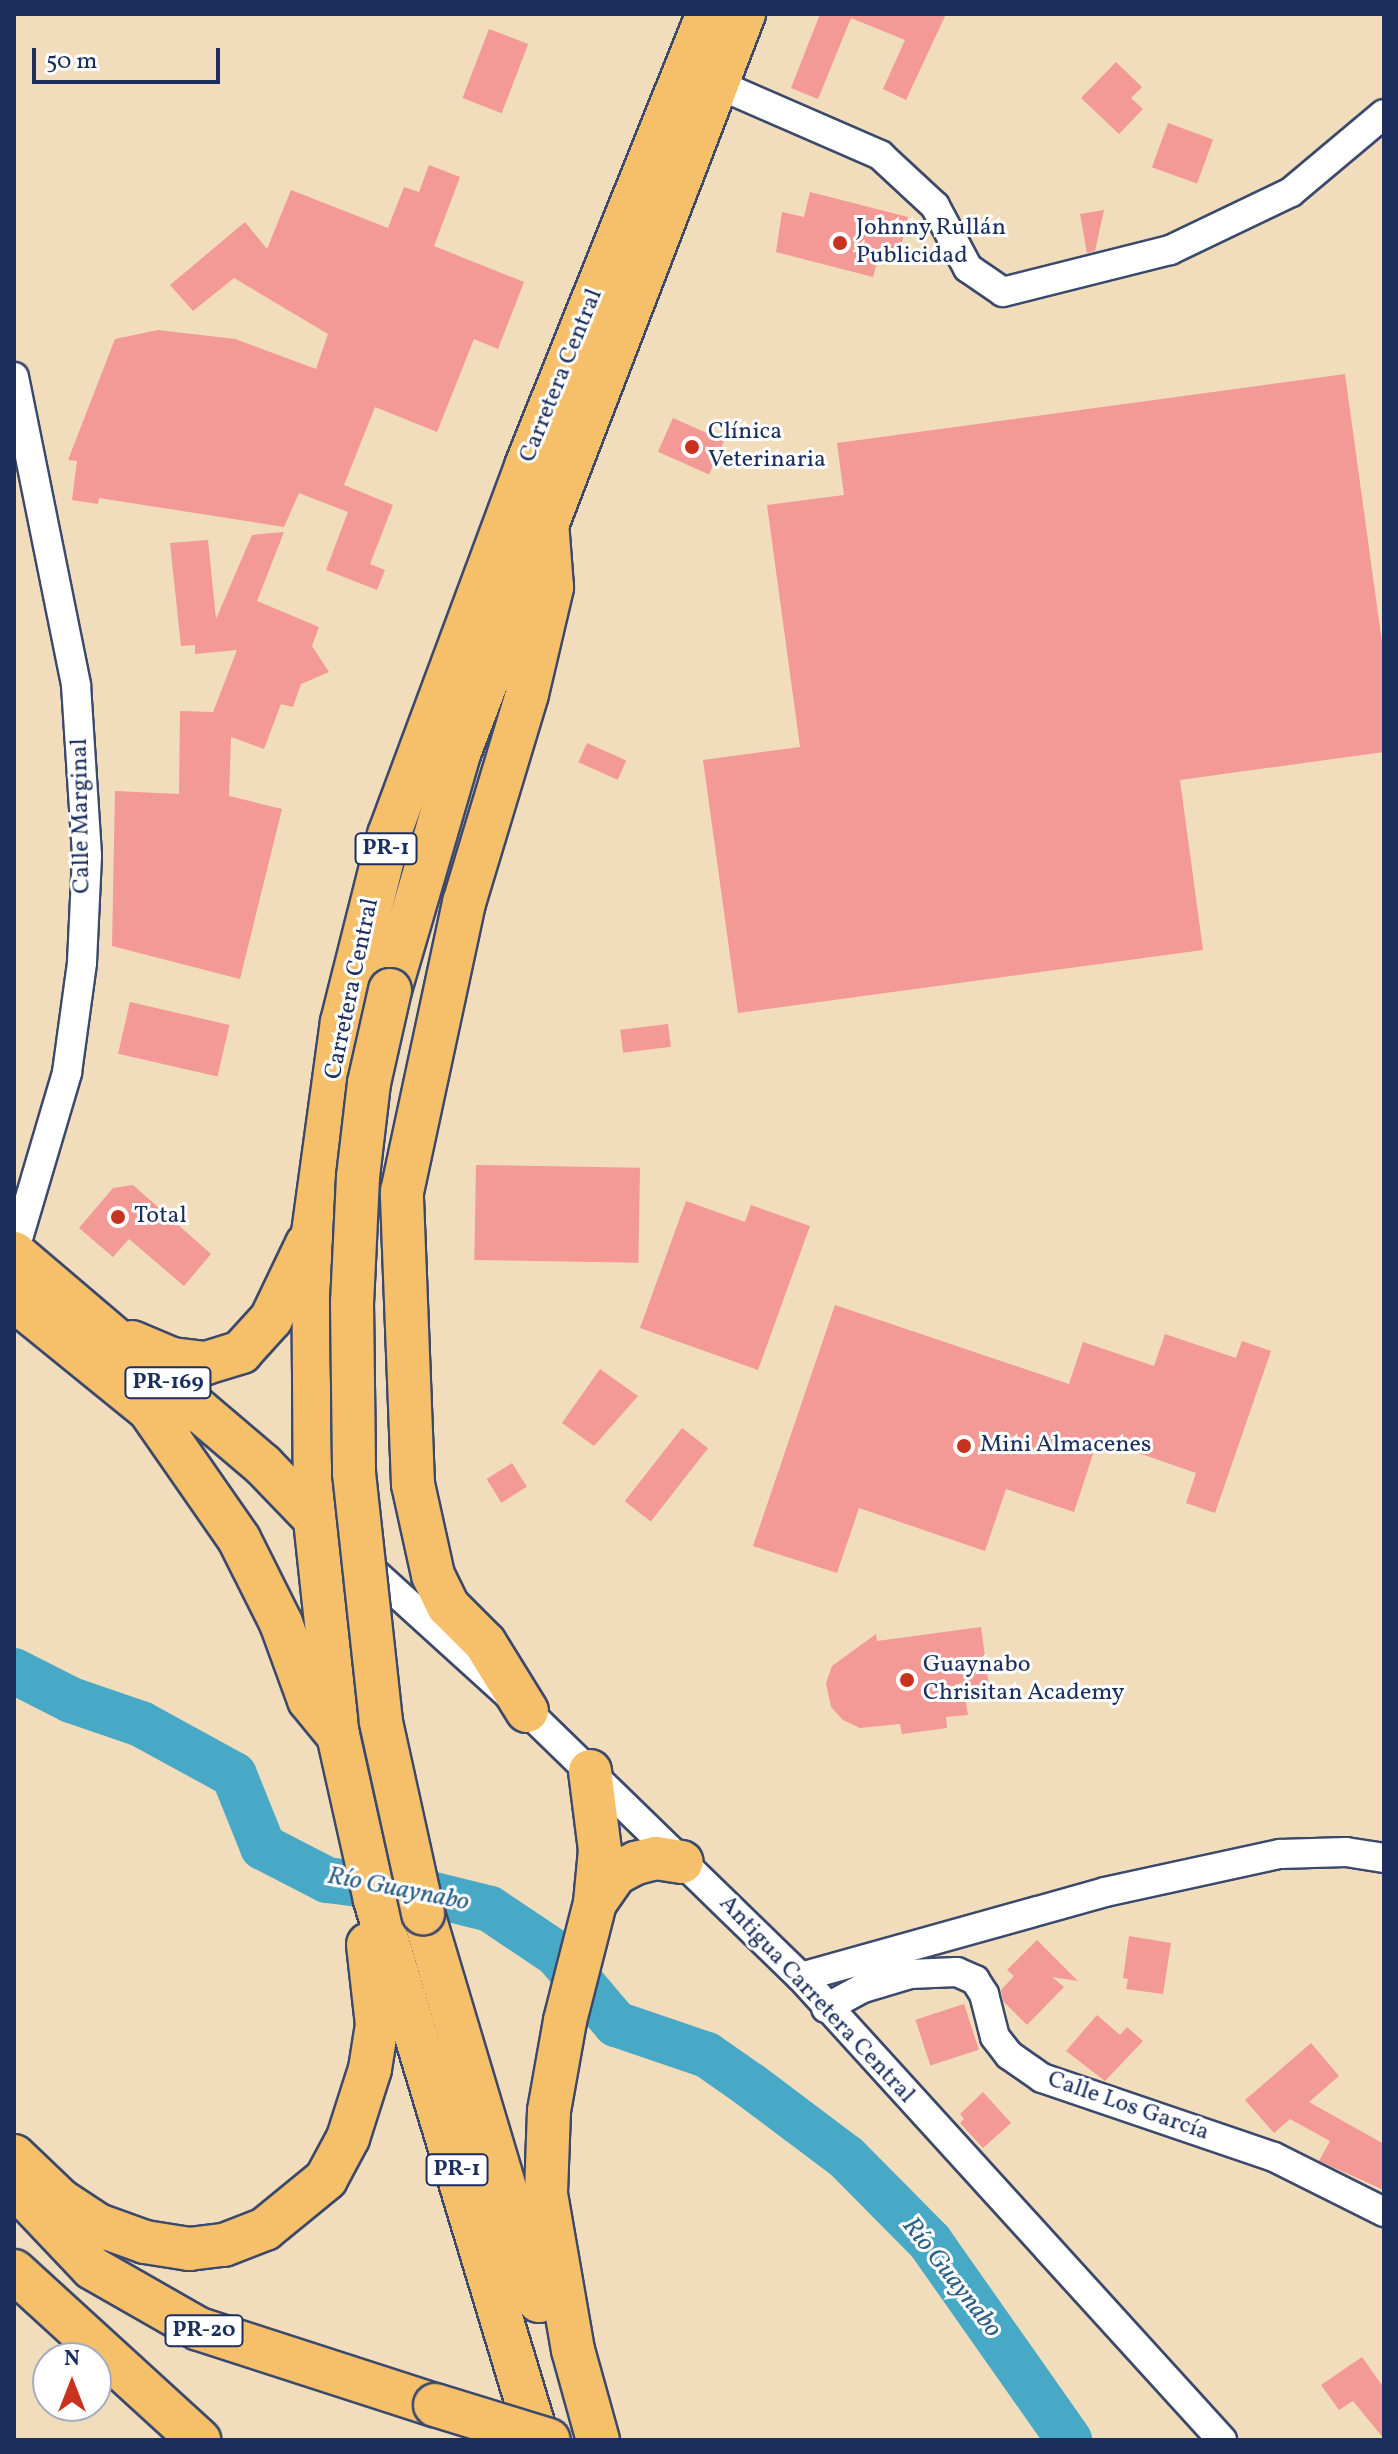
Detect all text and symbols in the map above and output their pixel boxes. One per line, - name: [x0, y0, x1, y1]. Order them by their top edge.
- scale bar: [36, 32, 224, 82]
- text: 50 m: [46, 45, 98, 79]
- place label: Johnny Rullán Publicidad: [856, 215, 1007, 271]
- marker: Johnny Rullán Publicidad: [831, 234, 849, 252]
- street label: Carretera Central: [514, 285, 610, 467]
- place label: Clínica Veterinaria: [708, 419, 826, 475]
- marker: Clínica Veterinaria: [683, 438, 701, 456]
- street label: Calle Marginal: [66, 738, 98, 894]
- road number: PR-1: [354, 831, 418, 867]
- street label: Carretera Central: [320, 896, 386, 1082]
- place label: Total: [134, 1203, 187, 1231]
- marker: Total: [109, 1208, 127, 1226]
- road number: PR-169: [124, 1365, 212, 1401]
- place label: Mini Almacenes: [980, 1432, 1151, 1460]
- marker: Mini Almacenes: [955, 1437, 973, 1455]
- place label: Guaynabo Chrisitan Academy: [923, 1652, 1125, 1708]
- marker: Guaynabo Chrisitan Academy: [898, 1671, 916, 1689]
- water label: Río Guaynabo: [324, 1861, 472, 1919]
- street label: Antigua Carretera Central: [712, 1890, 920, 2110]
- street label: Calle Los García: [1043, 2066, 1213, 2148]
- road number: PR-1: [425, 2152, 489, 2188]
- water label: Río Guaynabo: [894, 2212, 1008, 2344]
- road number: PR-20: [164, 2313, 244, 2349]
- north arrow: [32, 2342, 112, 2422]
- text: N: [64, 2344, 80, 2375]

